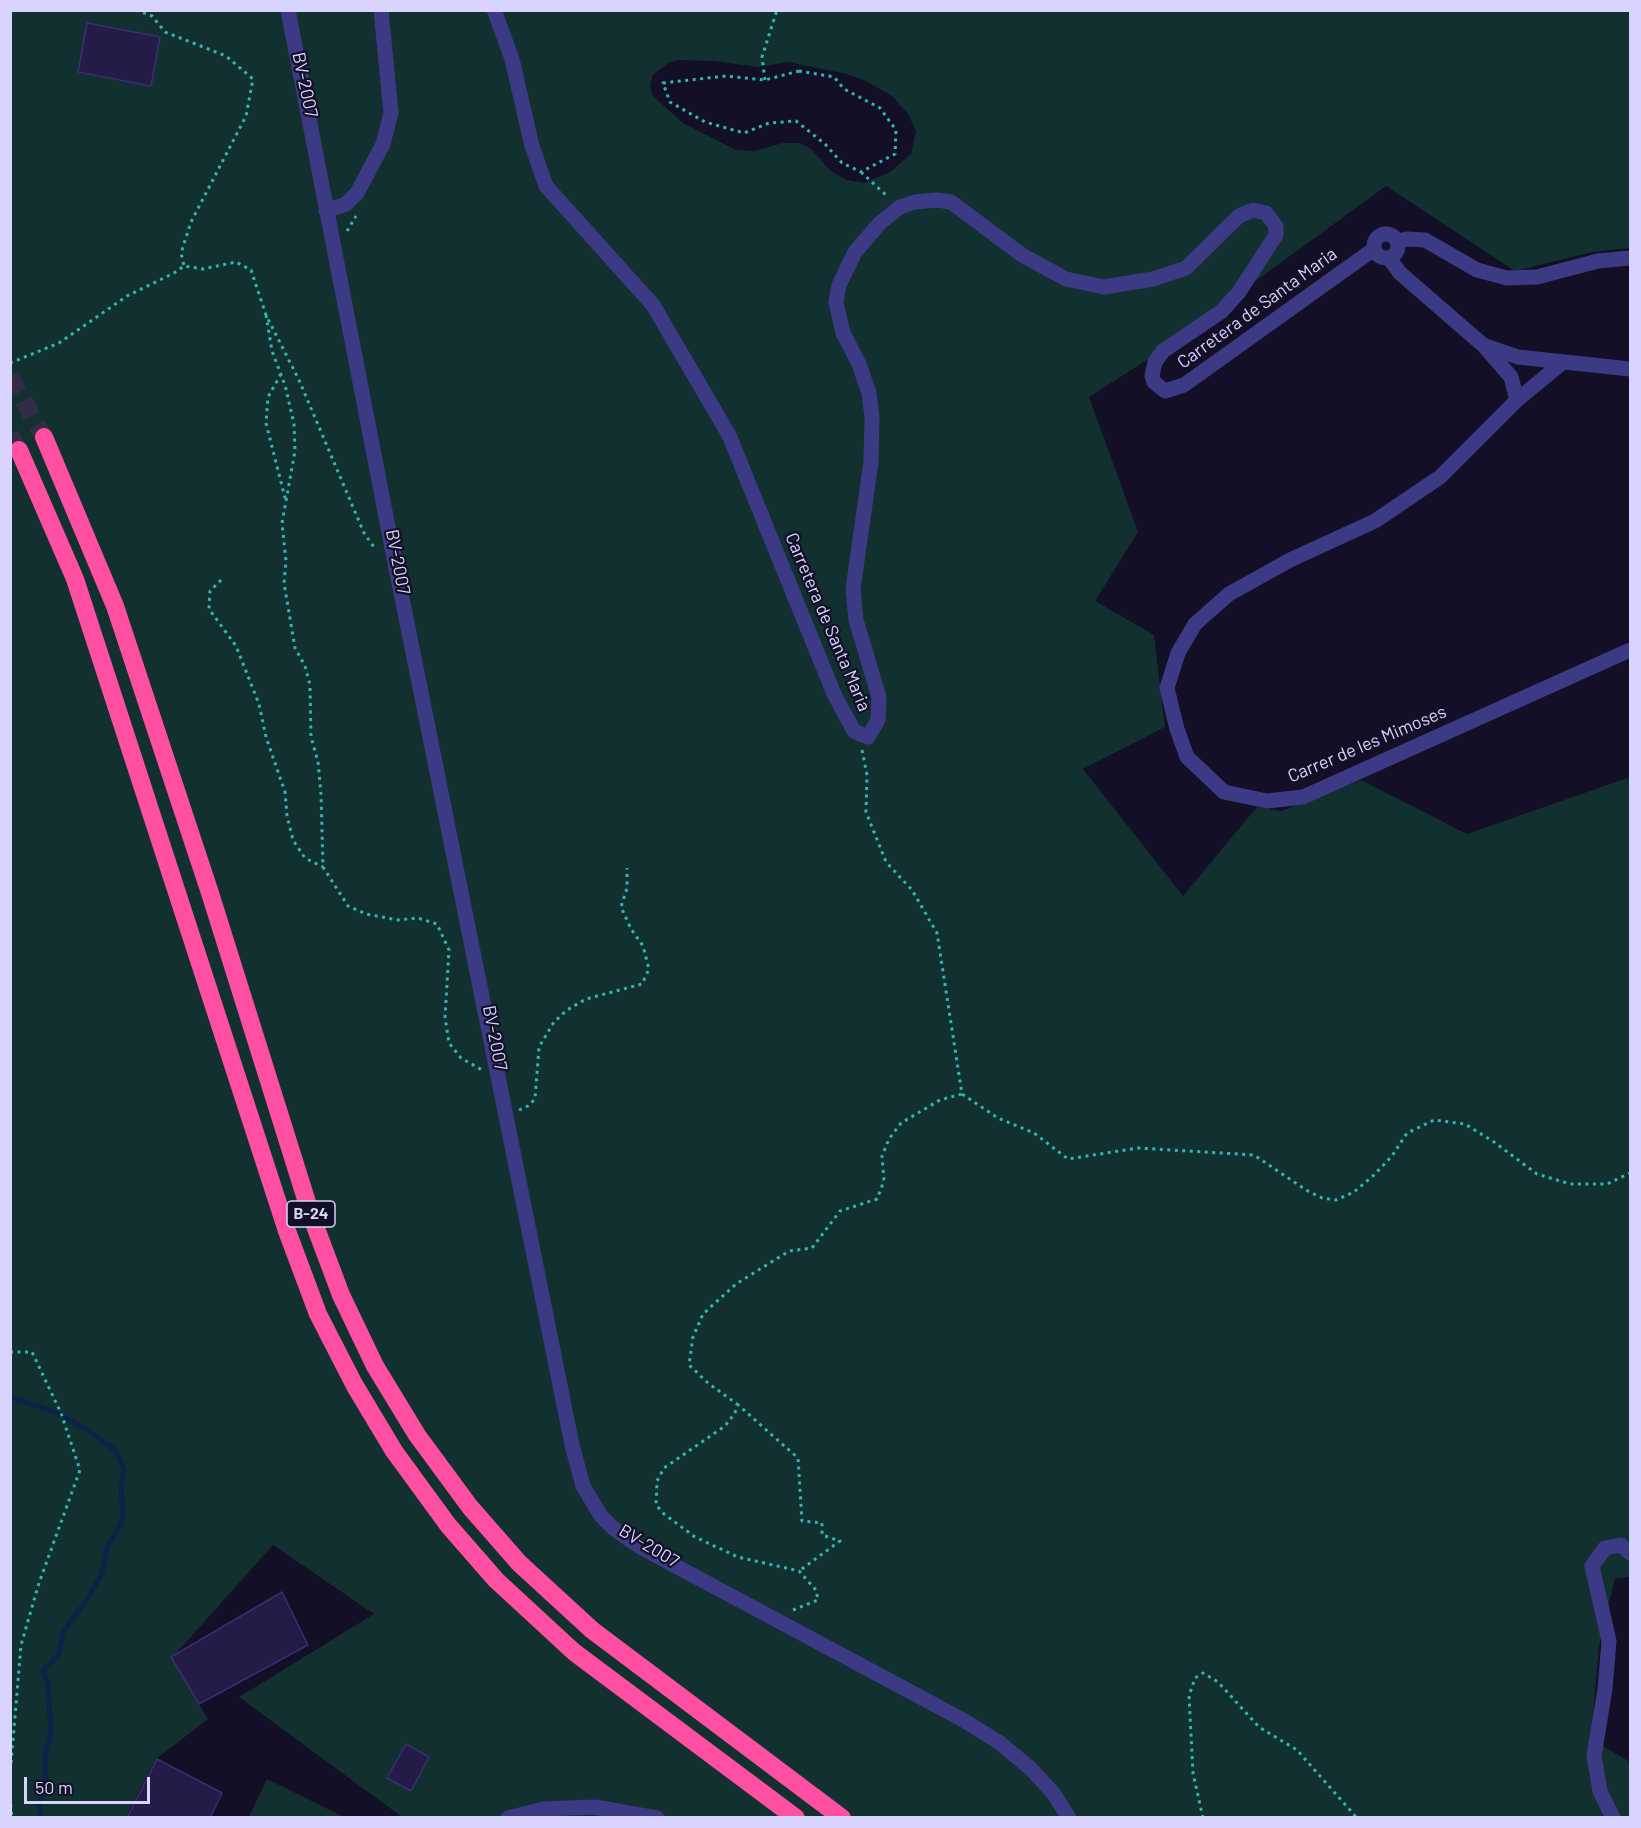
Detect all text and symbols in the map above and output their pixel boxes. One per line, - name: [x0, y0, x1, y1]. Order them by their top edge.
- street label: BV-2007: [288, 50, 322, 120]
- street label: Carretera de Santa Maria: [1173, 243, 1341, 373]
- street label: BV-2007: [381, 527, 415, 597]
- street label: Carretera de Santa Maria: [781, 529, 875, 715]
- street label: Carrer de les Mimoses: [1284, 701, 1450, 787]
- street label: BV-2007: [478, 1003, 512, 1073]
- road number: B-24: [287, 1201, 335, 1227]
- street label: BV-2007: [615, 1520, 683, 1572]
- scale bar: [27, 1765, 153, 1803]
- text: 50 m: [35, 1776, 73, 1798]

